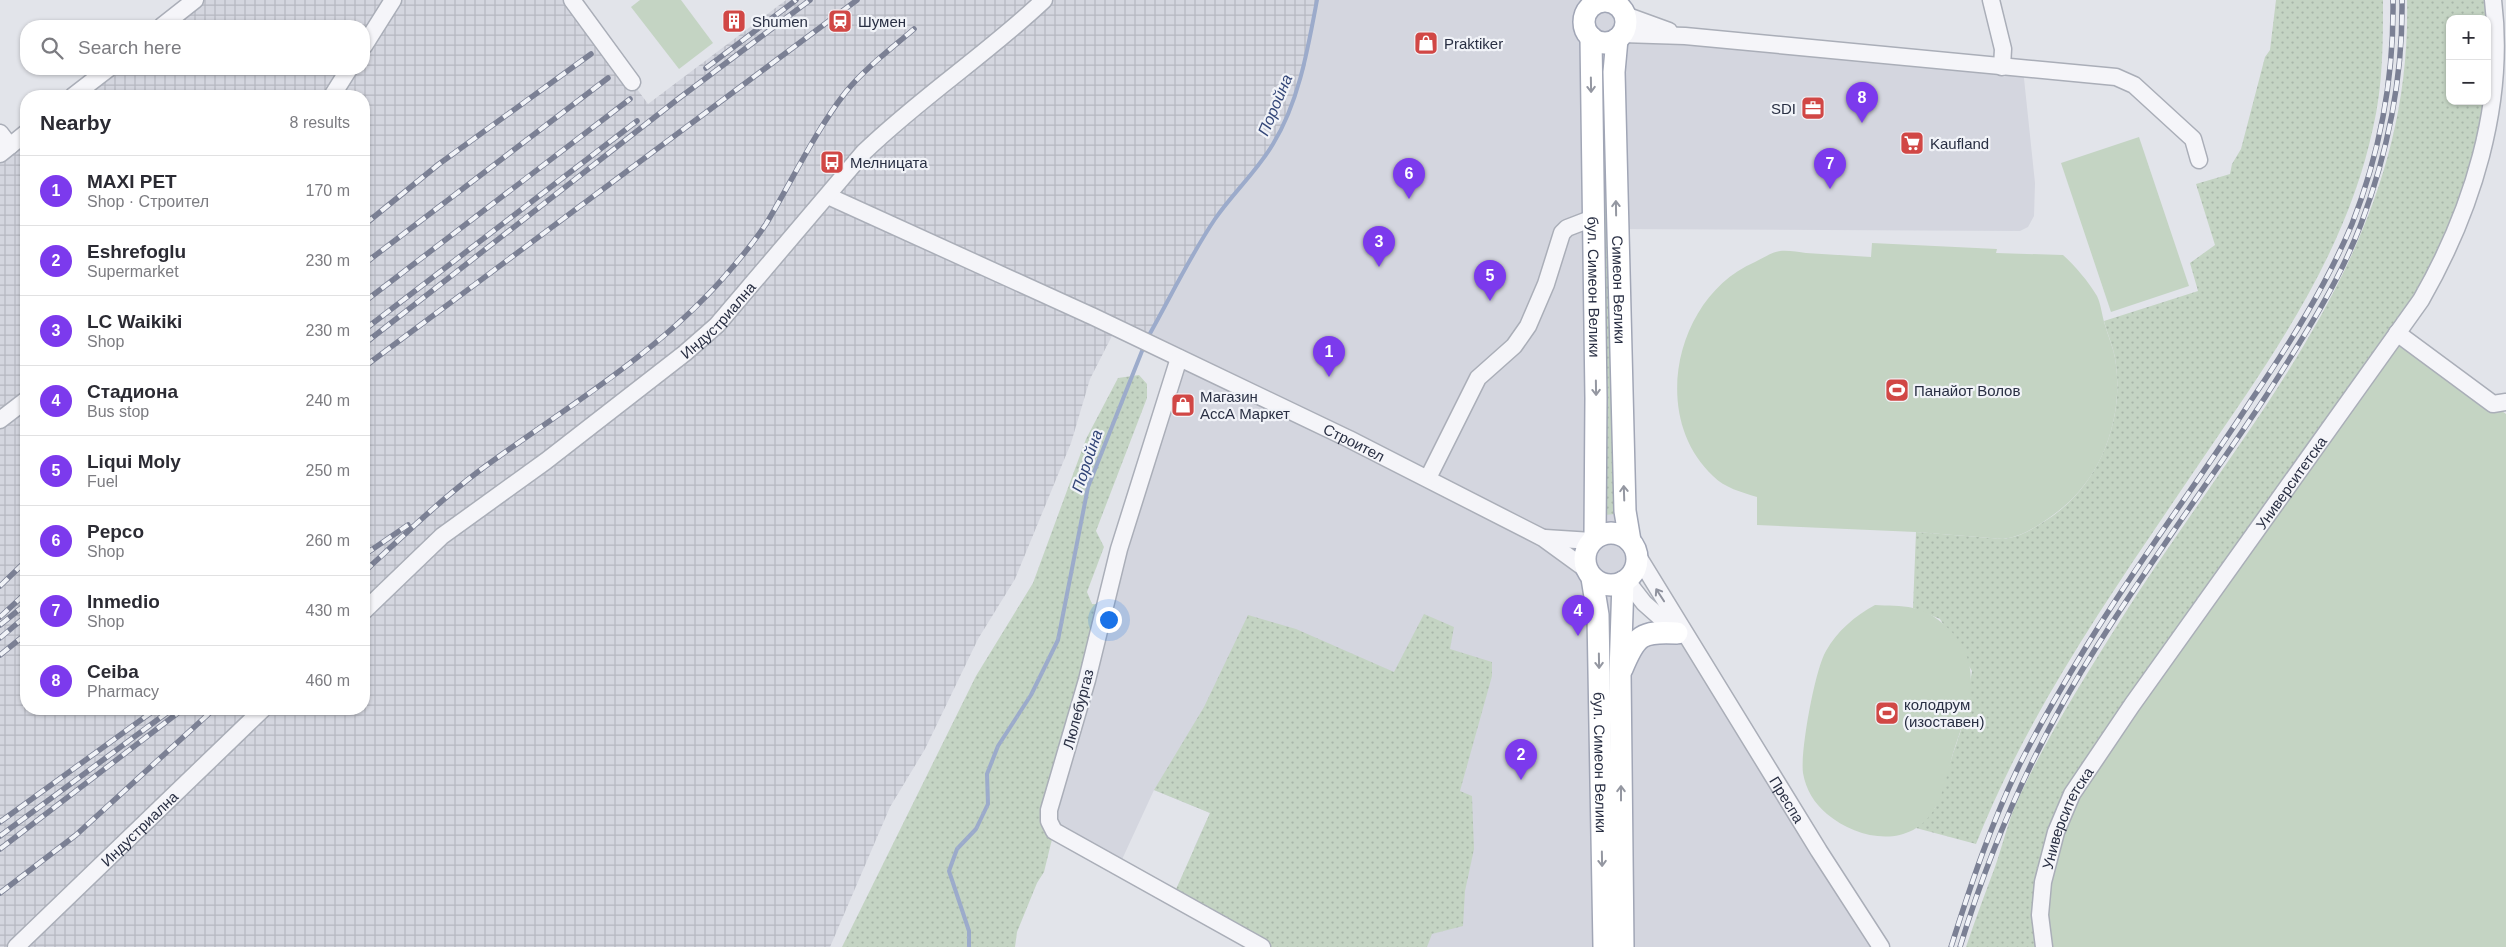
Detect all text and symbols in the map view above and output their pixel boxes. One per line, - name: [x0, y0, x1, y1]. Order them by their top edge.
- building icon: Shumen: [721, 8, 747, 34]
- station icon: Шумен: [827, 8, 853, 34]
- place label: Shumen: [752, 13, 808, 30]
- place label: Шумен: [858, 13, 906, 30]
- map controls: [2446, 15, 2491, 105]
- button: +: [2446, 15, 2491, 60]
- search box: [20, 20, 370, 75]
- shop icon: Praktiker: [1413, 30, 1439, 56]
- icon: search: [38, 34, 66, 62]
- place label: Praktiker: [1444, 35, 1503, 52]
- text: Search here: [78, 37, 182, 58]
- button: −: [2446, 60, 2491, 105]
- water label: Поройна: [1254, 72, 1296, 138]
- one-way arrow: [1587, 77, 1596, 93]
- pin: 8: [1846, 82, 1878, 123]
- office icon: SDI: [1800, 95, 1826, 121]
- place label: SDI: [1771, 100, 1796, 117]
- text: Nearby: [40, 111, 111, 134]
- text: 8 results: [290, 114, 350, 131]
- supermarket icon: Kaufland: [1899, 130, 1925, 156]
- place label: Kaufland: [1930, 135, 1989, 152]
- pin: 7: [1814, 148, 1846, 189]
- bus stop icon: Мелницата: [819, 149, 845, 175]
- place label: Мелницата: [850, 154, 928, 171]
- pin: 6: [1393, 158, 1425, 199]
- text: MAXI PET: [87, 171, 177, 192]
- text: 1: [52, 182, 60, 199]
- text: 170 m: [306, 182, 350, 199]
- text: Shop · Строител: [87, 193, 209, 210]
- one-way arrow: [1612, 200, 1621, 216]
- street label: бул. Симеон Велики: [1585, 216, 1604, 358]
- pin: 3: [1363, 226, 1395, 267]
- street label: Симеон Велики: [1610, 235, 1629, 344]
- text: Eshrefoglu: [87, 241, 186, 262]
- text: 2: [52, 252, 60, 269]
- text: 230 m: [306, 252, 350, 269]
- pin: 5: [1474, 260, 1506, 301]
- text: Supermarket: [87, 263, 179, 280]
- street label: Индустриална: [677, 278, 759, 362]
- text: LC Waikiki: [87, 311, 182, 332]
- text: 3: [52, 322, 60, 339]
- text: 230 m: [306, 322, 350, 339]
- text: Shop: [87, 333, 124, 350]
- pin: 1: [1313, 336, 1345, 377]
- sports icon: Панайот Волов: [1884, 377, 1910, 403]
- one-way arrow: [1591, 380, 1601, 396]
- text: Стадиона: [87, 381, 178, 402]
- place label: Панайот Волов: [1914, 382, 2020, 399]
- place label: Магазин АссА Маркет: [1200, 388, 1290, 422]
- text: 4: [52, 392, 60, 409]
- text: 240 m: [306, 392, 350, 409]
- shop icon: Магазин АссА Маркет: [1170, 392, 1196, 418]
- text: Bus stop: [87, 403, 149, 420]
- street label: Строител: [1321, 420, 1388, 464]
- water label: Поройна: [1068, 427, 1106, 494]
- street label: Университетска: [2252, 432, 2330, 532]
- text: Liqui Moly: [87, 451, 181, 472]
- text: 5: [52, 462, 60, 479]
- text: 250 m: [306, 462, 350, 479]
- text: Fuel: [87, 473, 118, 490]
- one-way arrow: [1620, 485, 1629, 501]
- text: Pepco: [87, 521, 144, 542]
- text: 6: [52, 532, 60, 549]
- text: 260 m: [306, 532, 350, 549]
- text: Shop: [87, 543, 124, 560]
- one-way arrow: [1655, 588, 1665, 602]
- text: Inmedio: [87, 591, 160, 612]
- pin: 4: [1562, 595, 1594, 636]
- text: 7: [52, 602, 60, 619]
- text: 430 m: [306, 602, 350, 619]
- your location: [1096, 607, 1122, 633]
- text: Shop: [87, 613, 124, 630]
- one-way arrow: [1594, 652, 1604, 669]
- text: Ceiba: [87, 661, 139, 682]
- street label: Люлебургаз: [1059, 667, 1097, 751]
- text: 8: [52, 672, 60, 689]
- text: 460 m: [306, 672, 350, 689]
- text: Pharmacy: [87, 683, 159, 700]
- street label: бул. Симеон Велики: [1591, 692, 1610, 833]
- place label: колодрум (изоставен): [1904, 696, 1984, 730]
- sports icon: колодрум (изоставен): [1874, 700, 1900, 726]
- pin: 2: [1505, 739, 1537, 780]
- street label: Университетска: [2038, 763, 2097, 871]
- street label: Преспа: [1767, 773, 1808, 826]
- one-way arrow: [1616, 786, 1626, 802]
- street label: Индустриална: [97, 787, 182, 869]
- one-way arrow: [1597, 850, 1607, 866]

